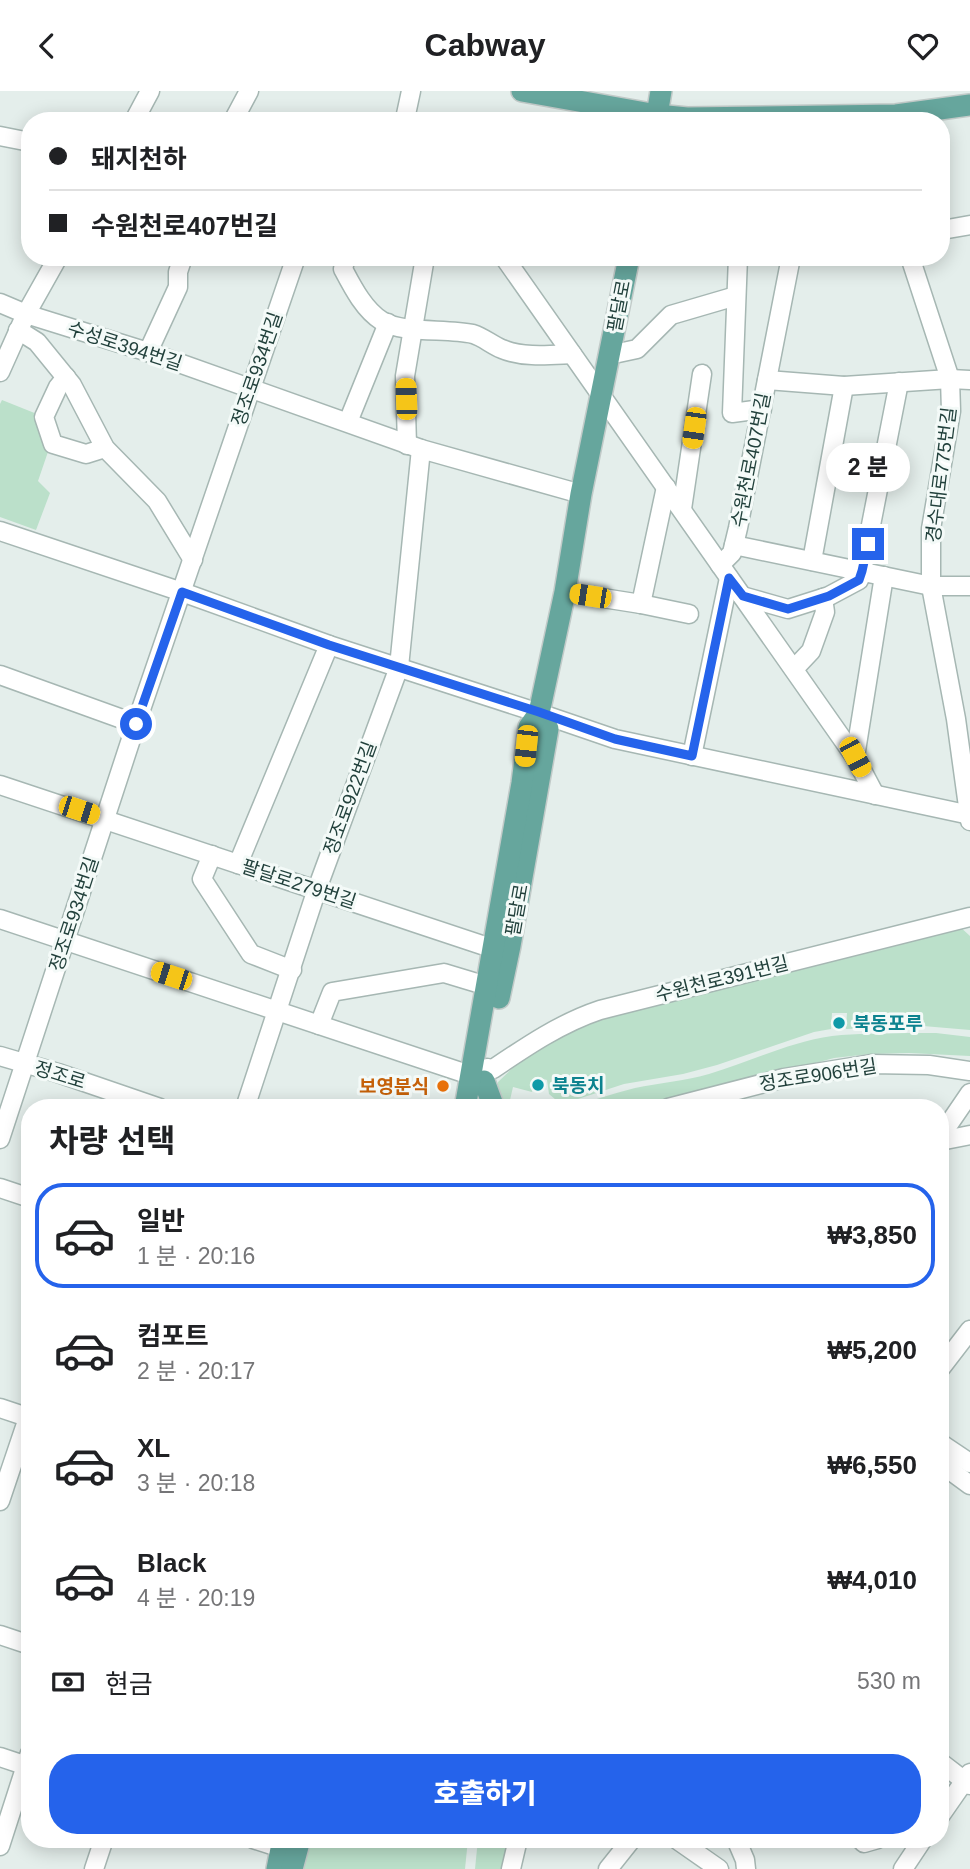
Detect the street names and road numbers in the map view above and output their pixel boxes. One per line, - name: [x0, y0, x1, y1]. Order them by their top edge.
- street label: 팔달로: [604, 278, 634, 334]
- street label: 정조로934번길: [228, 309, 286, 429]
- street label: 수성로394번길: [65, 318, 185, 374]
- street label: 수원천로407번길: [728, 391, 774, 529]
- street label: 경수대로775번길: [922, 406, 960, 544]
- street label: 정조로922번길: [320, 738, 380, 858]
- street label: 정조로934번길: [46, 854, 102, 974]
- street label: 팔달로279번길: [239, 856, 359, 912]
- street label: 팔달로: [502, 882, 532, 938]
- street label: 수원천로391번길: [653, 952, 791, 1006]
- street label: 정조로906번길: [758, 1055, 878, 1095]
- street label: 정조로: [32, 1057, 88, 1093]

